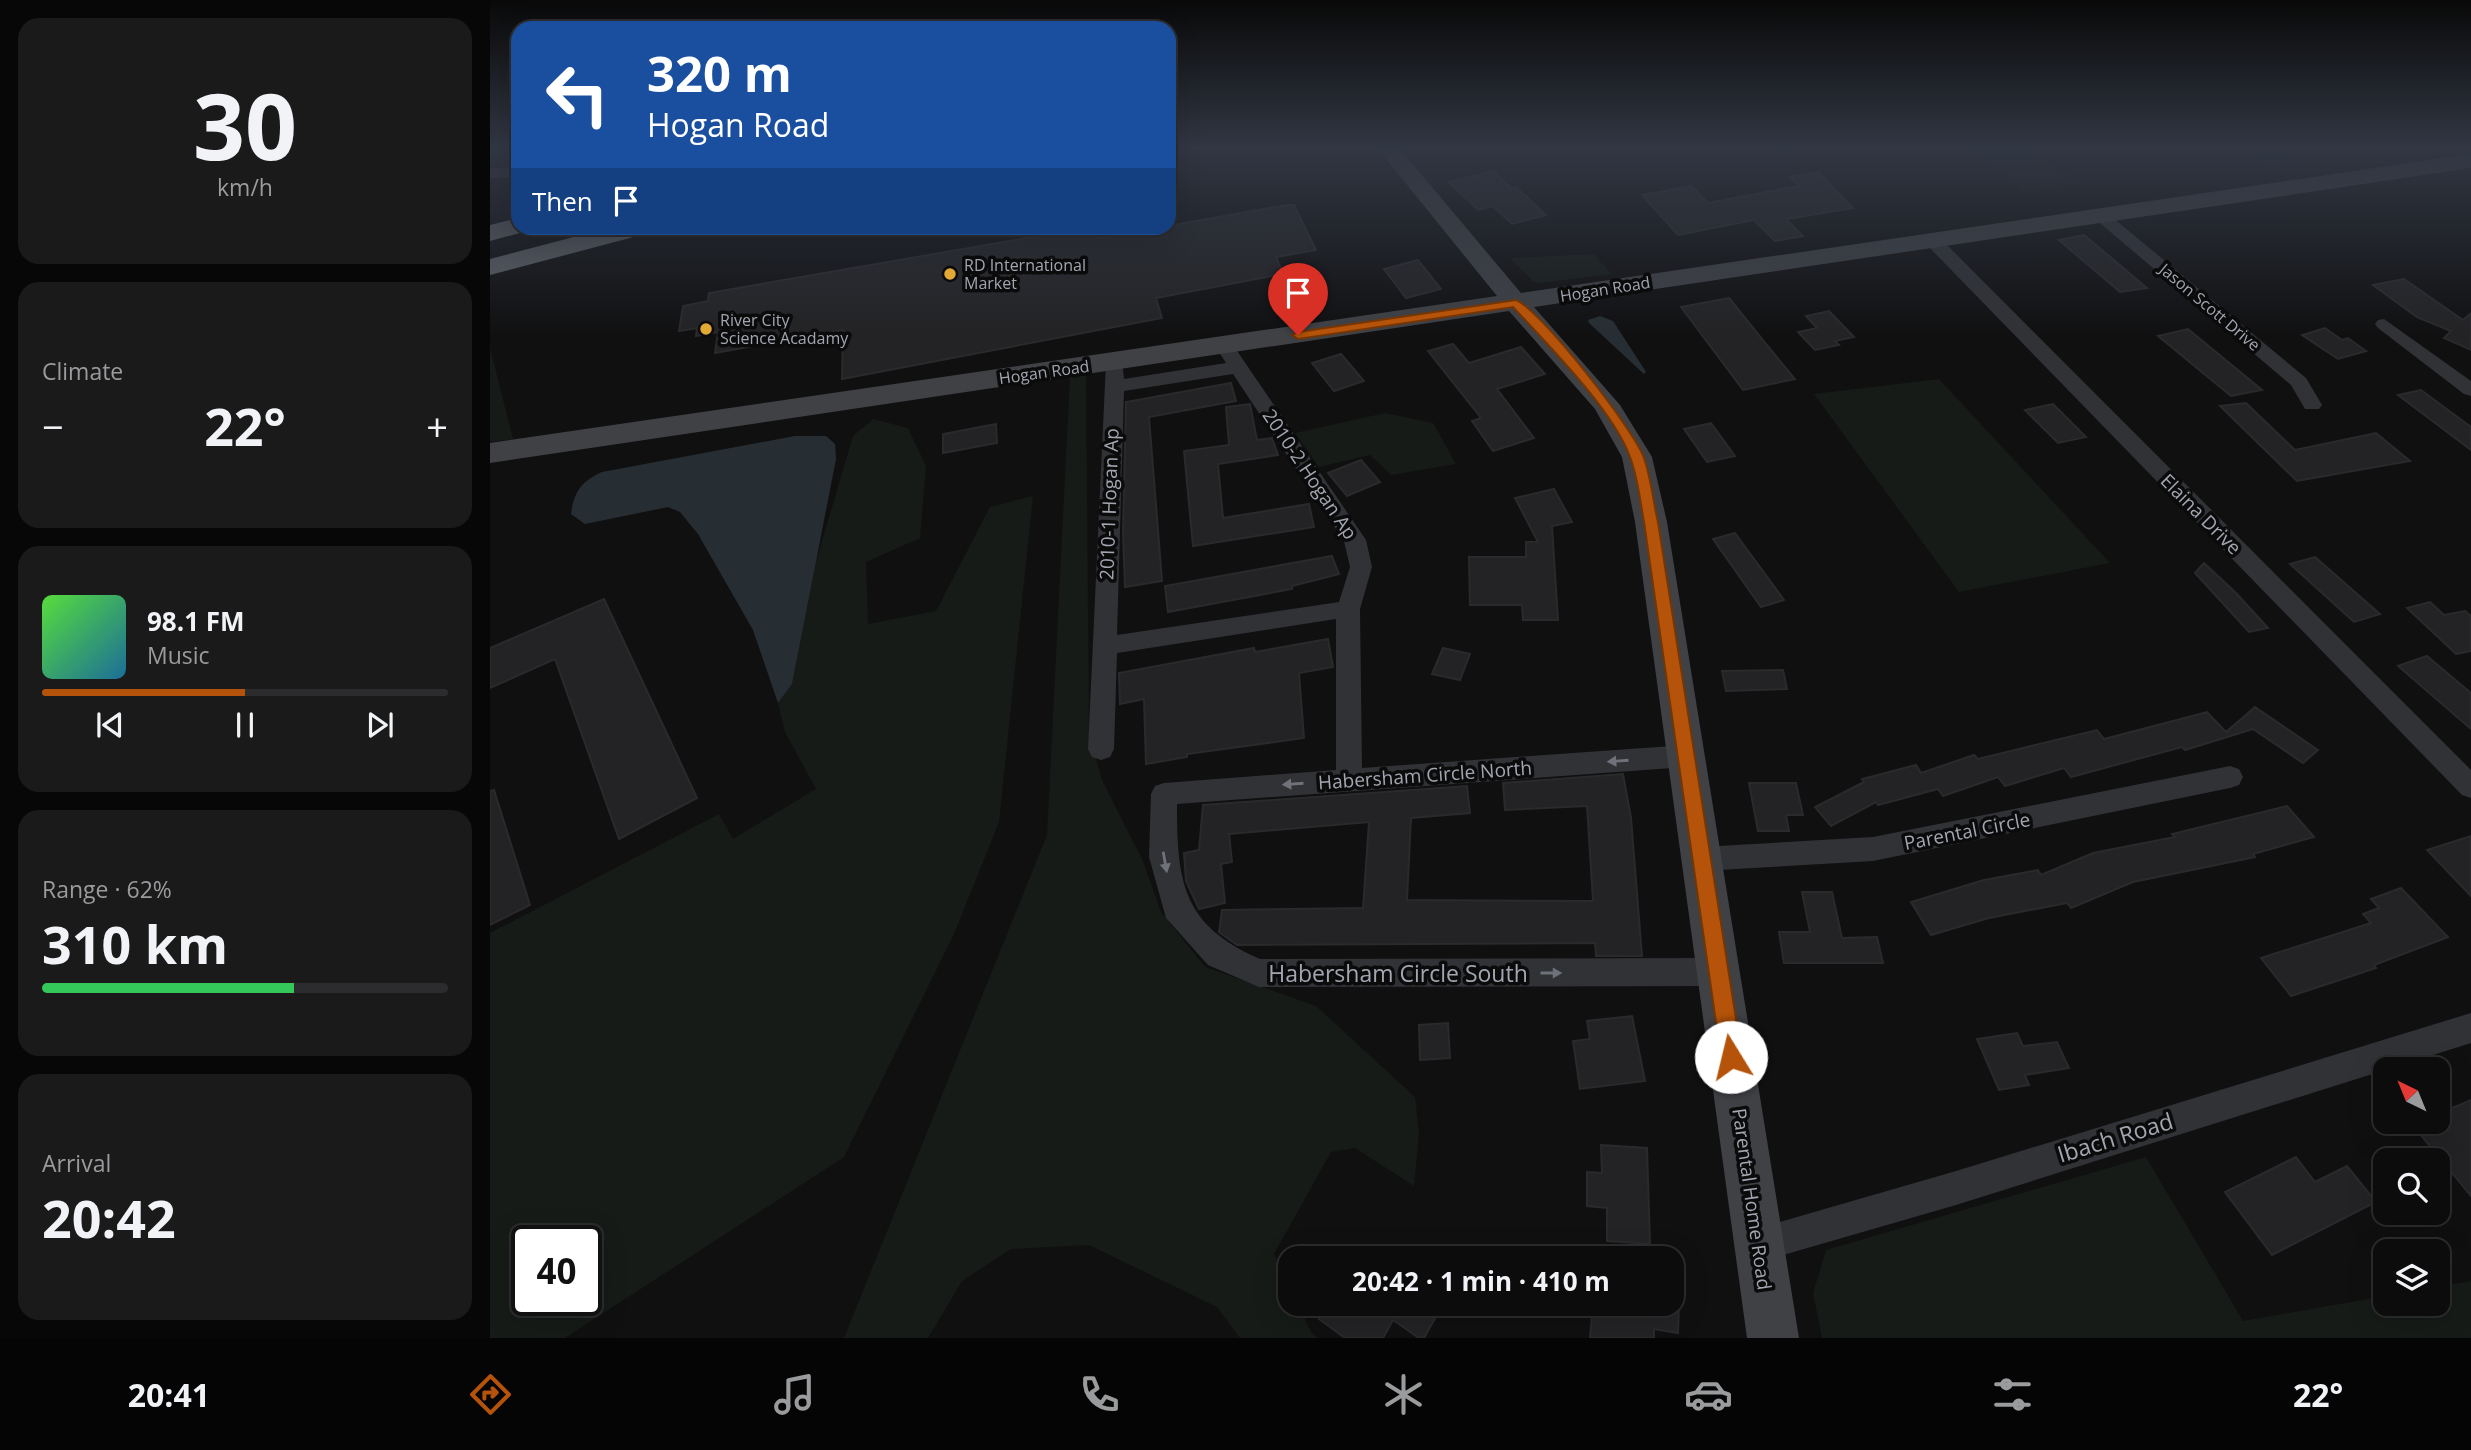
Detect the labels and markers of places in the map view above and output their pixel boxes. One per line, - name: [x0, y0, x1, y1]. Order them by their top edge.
- place label: RD International Market: [964, 254, 1086, 294]
- pin: [1268, 263, 1328, 335]
- marker: RD International Market: [942, 266, 958, 282]
- place label: River City Science Acadamy: [720, 309, 849, 349]
- marker: River City Science Acadamy: [698, 321, 714, 337]

